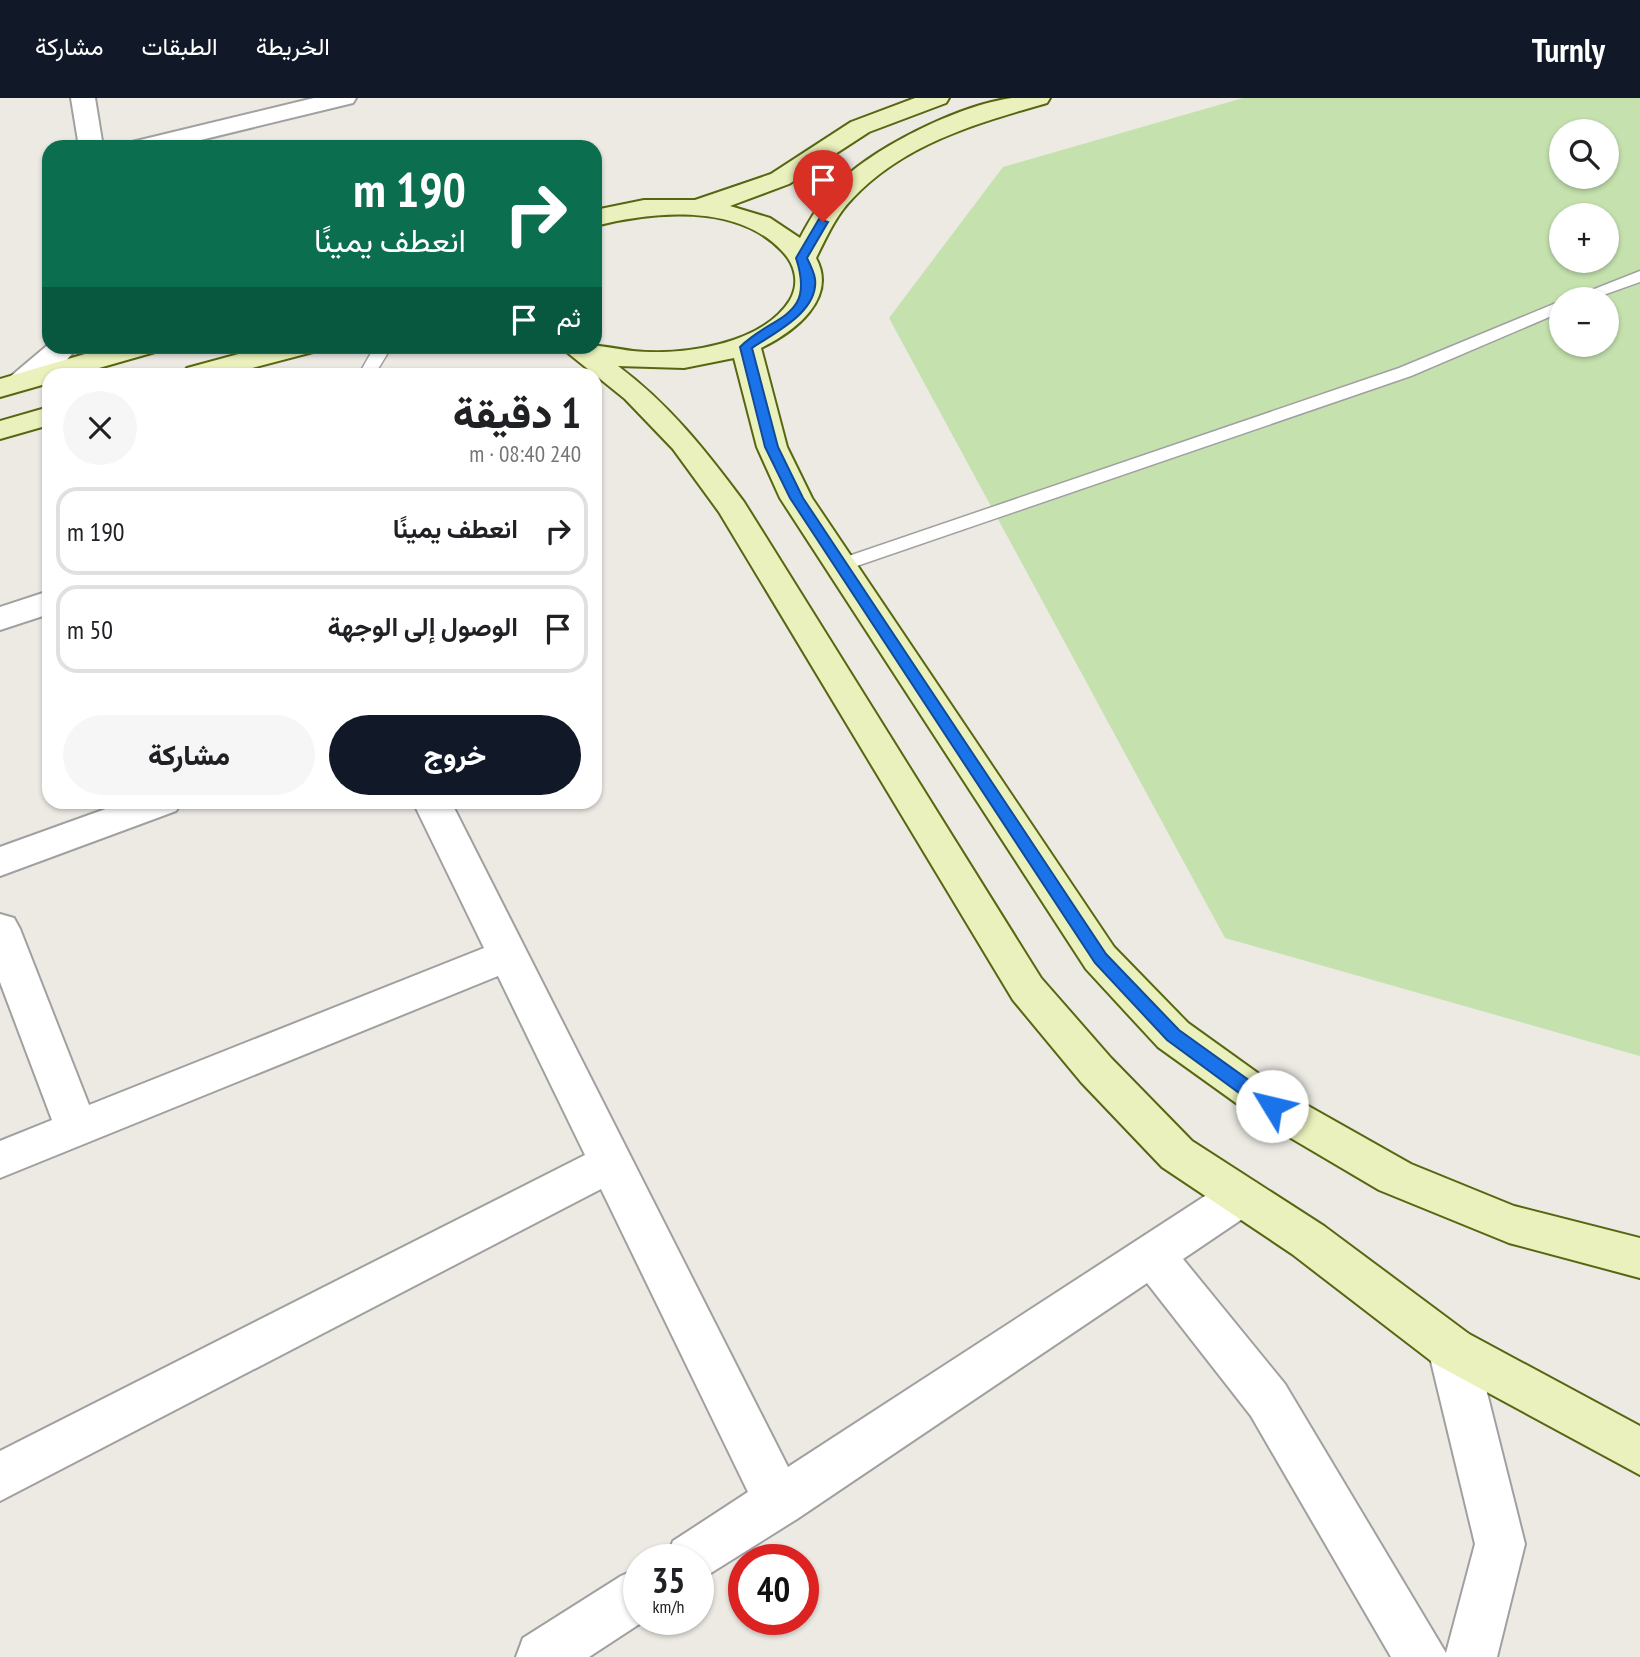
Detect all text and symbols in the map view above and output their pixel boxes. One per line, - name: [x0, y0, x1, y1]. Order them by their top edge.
- text: Turnly: [1532, 28, 1605, 71]
- text: مشاركة: [35, 31, 103, 62]
- text: الطبقات: [141, 31, 218, 62]
- text: الخريطة: [256, 31, 330, 62]
- map controls: [1549, 119, 1619, 357]
- button: search: [1549, 119, 1619, 189]
- pin: [793, 150, 853, 222]
- text: 190 m: [353, 157, 466, 221]
- icon: arrive: [804, 161, 842, 199]
- icon: right: [490, 168, 581, 259]
- button: +: [1549, 203, 1619, 273]
- text: انعطف يمينًا: [314, 219, 466, 261]
- button: −: [1549, 287, 1619, 357]
- icon: arrive: [505, 301, 543, 339]
- text: ثم: [557, 301, 581, 334]
- text: 1 دقيقة: [453, 385, 581, 440]
- button: close: [63, 391, 137, 465]
- text: 240 m · 08:40: [469, 439, 581, 468]
- text: انعطف يمينًا: [393, 512, 518, 545]
- icon: right: [539, 512, 577, 550]
- text: 190 m: [67, 515, 125, 548]
- text: الوصول إلى الوجهة: [328, 610, 518, 643]
- icon: arrive: [539, 610, 577, 648]
- text: 50 m: [67, 613, 113, 646]
- button: مشاركة: [63, 715, 315, 795]
- button: خروج: [329, 715, 581, 795]
- position arrow: [1235, 1069, 1309, 1143]
- speed limit sign: 40: [728, 1544, 819, 1635]
- text: 35: [652, 1557, 685, 1603]
- text: km/h: [653, 1595, 684, 1618]

